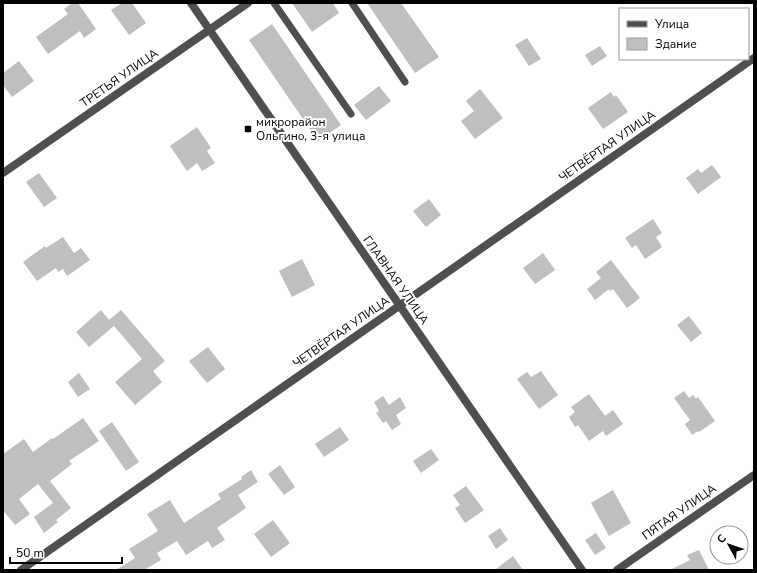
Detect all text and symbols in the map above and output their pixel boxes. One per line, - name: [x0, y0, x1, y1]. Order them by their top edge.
- legend: [619, 8, 749, 60]
- text: Улица: [654, 16, 689, 32]
- text: Здание: [655, 36, 697, 52]
- street label: ТРЕТЬЯ УЛИЦА: [77, 45, 161, 111]
- street label: ЧЕТВЁРТАЯ УЛИЦА: [556, 106, 659, 185]
- place label: микрорайон Ольгино, 3-я улица: [256, 114, 365, 144]
- marker: микрорайон Ольгино, 3-я улица: [243, 124, 253, 134]
- street label: ГЛАВНАЯ УЛИЦА: [359, 233, 433, 328]
- street label: ЧЕТВЁРТАЯ УЛИЦА: [290, 292, 393, 371]
- street label: ПЯТАЯ УЛИЦА: [639, 480, 719, 543]
- north arrow: [709, 525, 749, 565]
- text: С: [714, 531, 730, 547]
- scale bar: [10, 539, 122, 565]
- text: 50 m: [16, 545, 44, 561]

